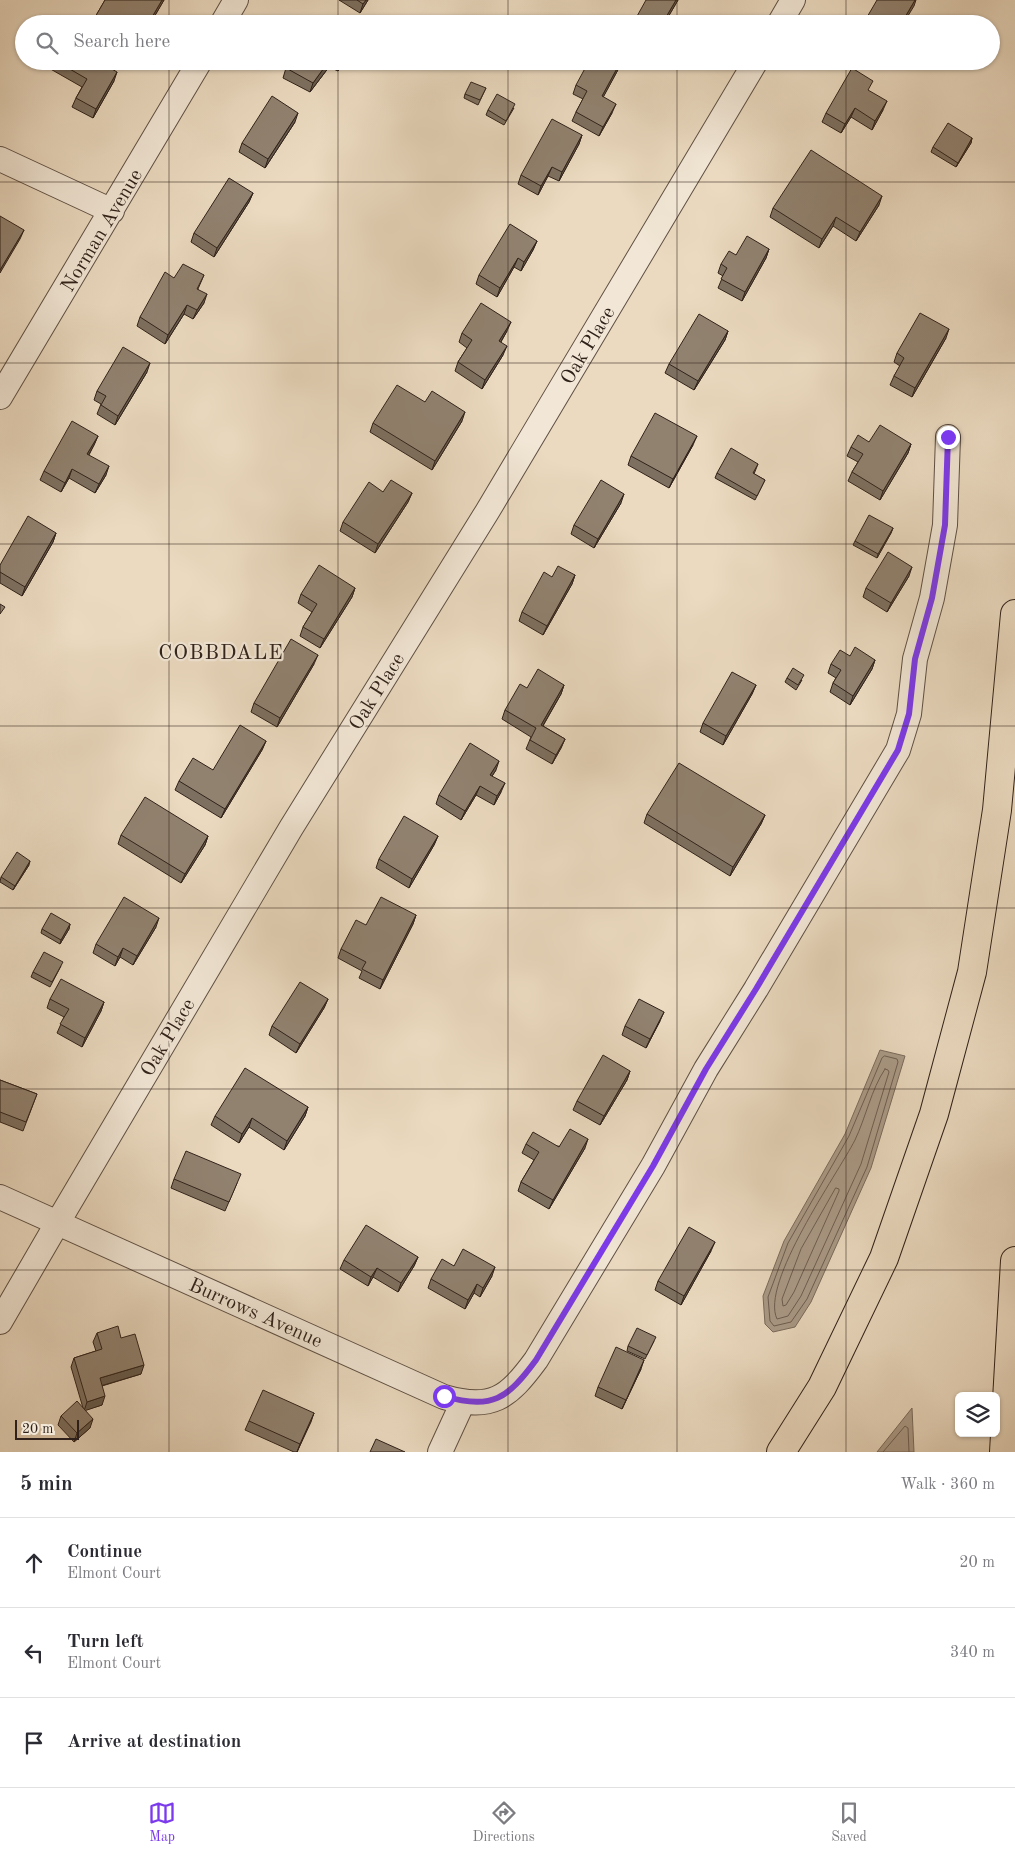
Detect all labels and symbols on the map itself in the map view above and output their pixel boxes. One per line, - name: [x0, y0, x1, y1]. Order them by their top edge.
- street label: Norman Avenue: [58, 166, 147, 296]
- street label: Oak Place: [558, 304, 620, 388]
- route end: [937, 426, 960, 449]
- district label: COBBDALE: [158, 643, 284, 664]
- street label: Oak Place: [346, 650, 409, 734]
- street label: Oak Place: [138, 996, 200, 1080]
- street label: Burrows Avenue: [185, 1275, 325, 1352]
- route start: [433, 1385, 456, 1408]
- scale bar: [15, 1417, 79, 1440]

